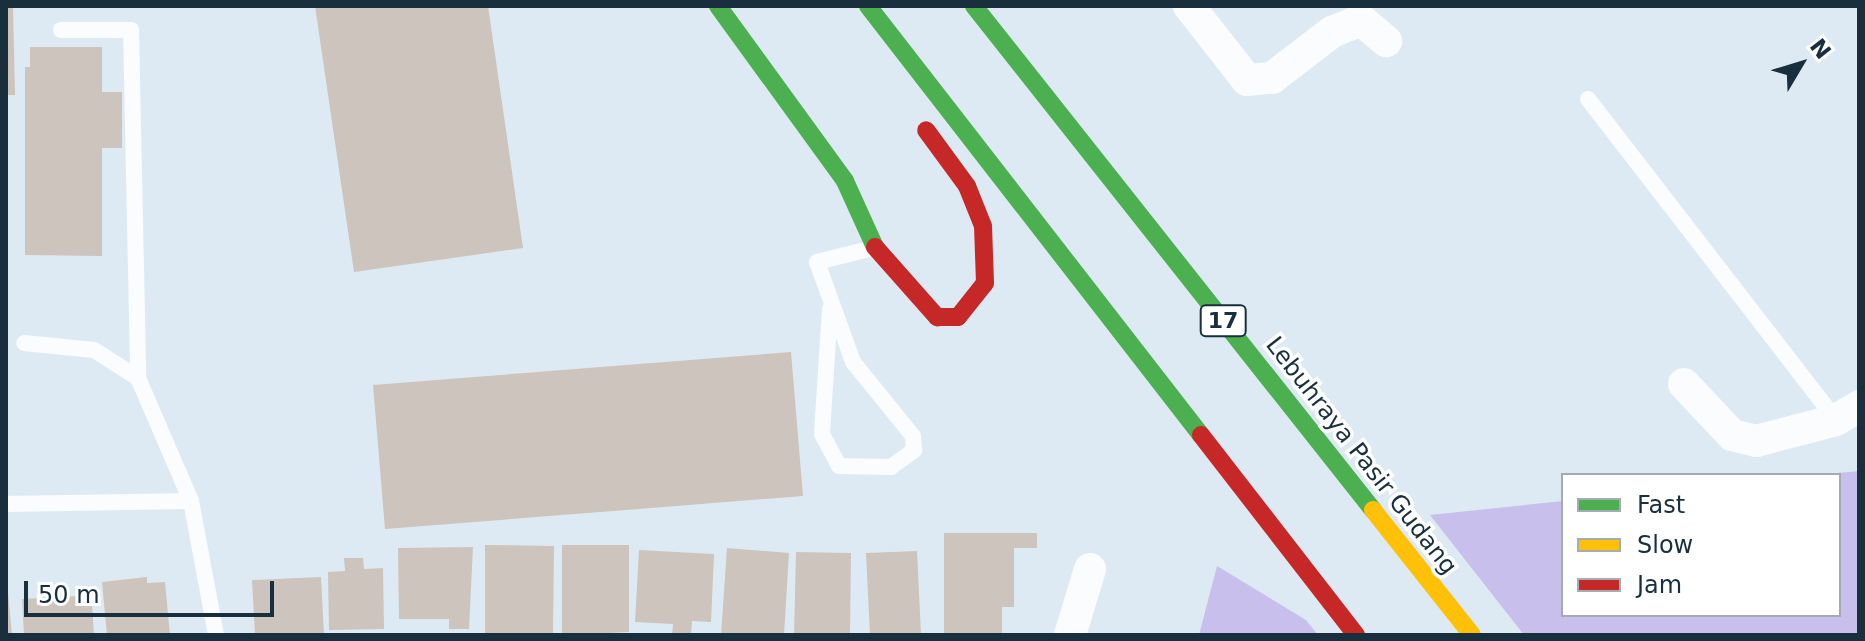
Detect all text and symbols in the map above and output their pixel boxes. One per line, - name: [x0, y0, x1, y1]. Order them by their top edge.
- north arrow: [1761, 24, 1841, 104]
- text: N: [1805, 34, 1836, 64]
- road number: 17: [1199, 303, 1247, 339]
- street label: Lebuhraya Pasir Gudang: [1259, 332, 1463, 580]
- legend: [1561, 473, 1841, 617]
- text: Fast: [1637, 491, 1685, 519]
- text: Slow: [1637, 531, 1693, 559]
- scale bar: [28, 565, 278, 615]
- text: Jam: [1637, 571, 1682, 599]
- text: 50 m: [38, 581, 100, 609]

